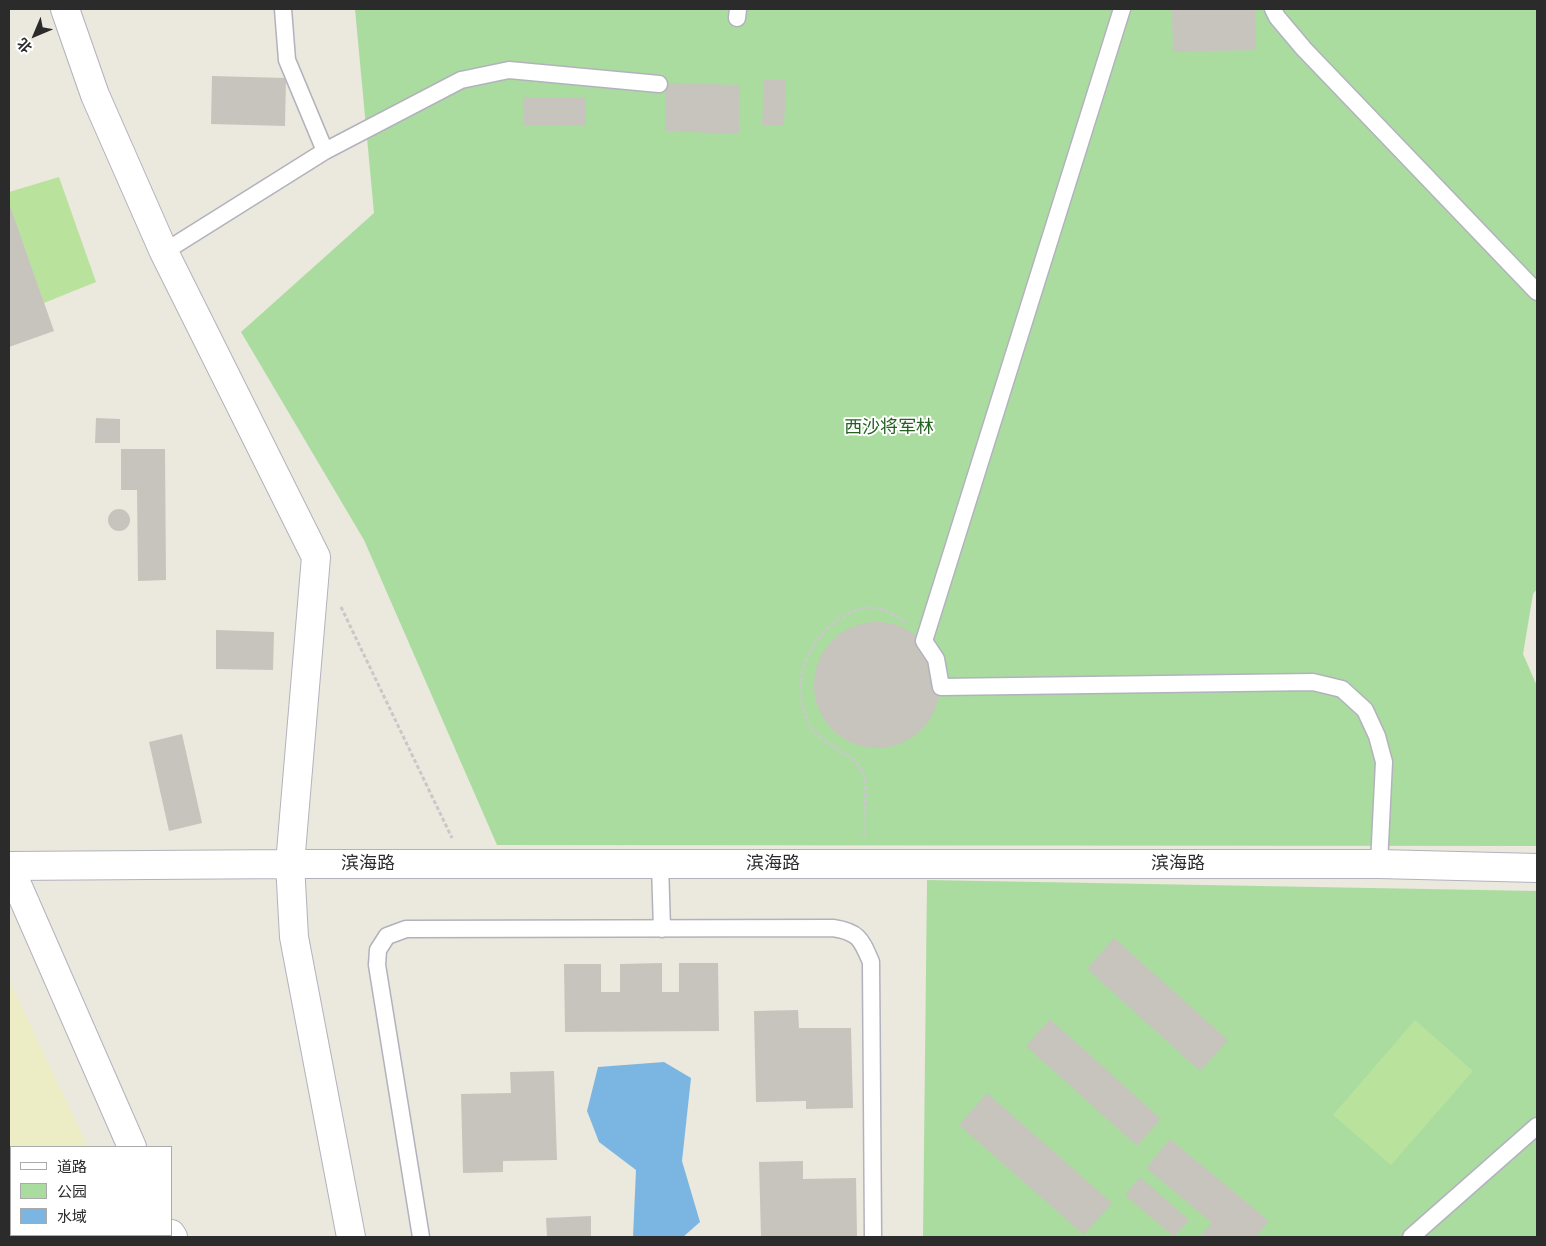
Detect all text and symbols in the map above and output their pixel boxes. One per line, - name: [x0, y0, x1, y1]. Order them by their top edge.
- north arrow: [10, 10, 60, 60]
- text: 北: [12, 34, 36, 58]
- park label: 西沙将军林: [844, 417, 934, 439]
- street label: 滨海路: [341, 853, 395, 875]
- street label: 滨海路: [746, 853, 800, 875]
- street label: 滨海路: [1151, 853, 1205, 875]
- legend: [10, 1146, 172, 1236]
- text: 道路: [57, 1156, 87, 1177]
- text: 公园: [57, 1181, 87, 1202]
- text: 水域: [57, 1206, 87, 1227]

